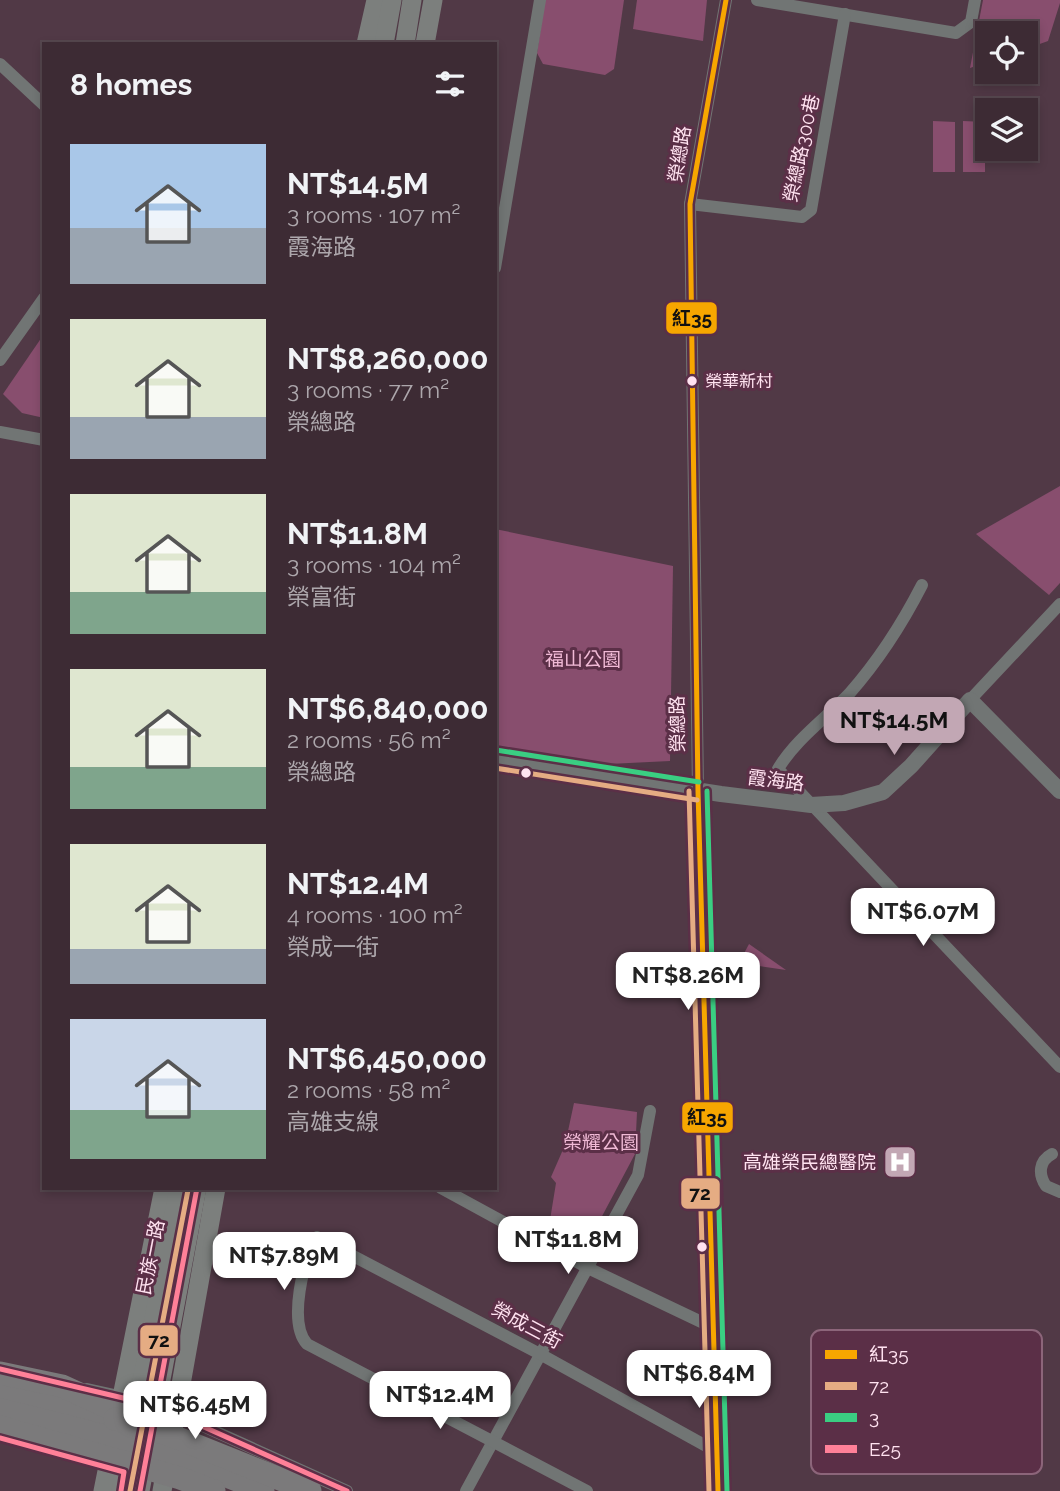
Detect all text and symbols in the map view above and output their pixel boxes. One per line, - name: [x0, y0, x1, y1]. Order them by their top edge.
- map controls: [975, 21, 1038, 161]
- button: locate: [975, 21, 1038, 84]
- icon: filters: [431, 65, 469, 103]
- text: 8 homes: [70, 67, 192, 102]
- street label: 榮總路300巷: [779, 92, 823, 204]
- button: layers: [975, 98, 1038, 161]
- street label: 榮總路: [664, 124, 694, 184]
- text: NT$14.5M: [287, 166, 429, 201]
- icon: home: [126, 172, 210, 256]
- text: 3 rooms · 107 m²: [287, 201, 461, 228]
- text: 霞海路: [287, 233, 356, 260]
- line badge: 紅35: [665, 301, 718, 335]
- text: 紅35: [672, 307, 712, 329]
- text: NT$8,260,000: [287, 341, 488, 376]
- icon: home: [126, 347, 210, 431]
- place label: 榮華新村: [705, 371, 773, 391]
- marker: 榮華新村: [685, 374, 699, 388]
- text: 3 rooms · 77 m²: [287, 376, 449, 403]
- text: 榮總路: [287, 408, 356, 435]
- text: NT$11.8M: [287, 516, 428, 551]
- icon: home: [126, 522, 210, 606]
- text: 3 rooms · 104 m²: [287, 551, 461, 578]
- text: 榮富街: [287, 583, 356, 610]
- park label: 福山公園: [545, 648, 621, 670]
- text: NT$6,840,000: [287, 691, 489, 726]
- street label: 榮總路: [666, 695, 688, 753]
- icon: home: [126, 697, 210, 781]
- pin: NT$14.5M: [822, 698, 966, 757]
- text: NT$14.5M: [840, 706, 948, 733]
- text: 2 rooms · 56 m²: [287, 726, 451, 753]
- text: 榮總路: [287, 758, 356, 785]
- unlabelled marker: [519, 766, 533, 780]
- street label: 霞海路: [746, 766, 806, 794]
- text: NT$12.4M: [287, 866, 429, 901]
- icon: home: [126, 872, 210, 956]
- pin: NT$6.07M: [851, 888, 995, 948]
- text: NT$6.07M: [867, 897, 979, 924]
- text: 4 rooms · 100 m²: [287, 901, 463, 928]
- text: 榮成一街: [287, 933, 379, 960]
- pin: NT$8.26M: [616, 953, 760, 1012]
- text: NT$8.26M: [632, 961, 744, 988]
- text: NT$6,450,000: [287, 1041, 487, 1076]
- icon: home: [126, 1047, 210, 1131]
- text: 2 rooms · 58 m²: [287, 1076, 450, 1103]
- line badge: 紅35: [681, 1101, 734, 1134]
- text: 紅35: [687, 1106, 727, 1128]
- text: 高雄支線: [287, 1108, 379, 1135]
- park label: 榮耀公園: [563, 1131, 639, 1153]
- hospital icon: 高雄榮民總醫院: [881, 1143, 919, 1181]
- place label: 高雄榮民總醫院: [743, 1151, 876, 1173]
- line badge: 72: [680, 1177, 721, 1210]
- text: 72: [689, 1182, 711, 1204]
- pin: NT$11.8M: [496, 1216, 640, 1276]
- street label: 民族一路: [132, 1218, 168, 1296]
- text: NT$11.8M: [514, 1225, 622, 1252]
- pin: NT$7.89M: [212, 1232, 356, 1292]
- unlabelled marker: [695, 1240, 709, 1254]
- text: NT$7.89M: [229, 1241, 339, 1268]
- street label: 榮成三街: [488, 1297, 566, 1353]
- line badge: 72: [139, 1324, 179, 1357]
- text: 72: [148, 1329, 170, 1351]
- legend: [811, 1330, 1042, 1474]
- text: 紅35: [869, 1343, 909, 1365]
- pin: NT$6.84M: [627, 1350, 771, 1410]
- text: NT$6.84M: [643, 1359, 755, 1386]
- pin: NT$12.4M: [368, 1372, 512, 1431]
- text: 72: [869, 1375, 889, 1397]
- text: NT$12.4M: [386, 1380, 494, 1407]
- pin: NT$6.45M: [123, 1382, 267, 1441]
- text: NT$6.45M: [139, 1390, 251, 1417]
- text: 3: [869, 1406, 879, 1428]
- text: E25: [869, 1438, 901, 1460]

